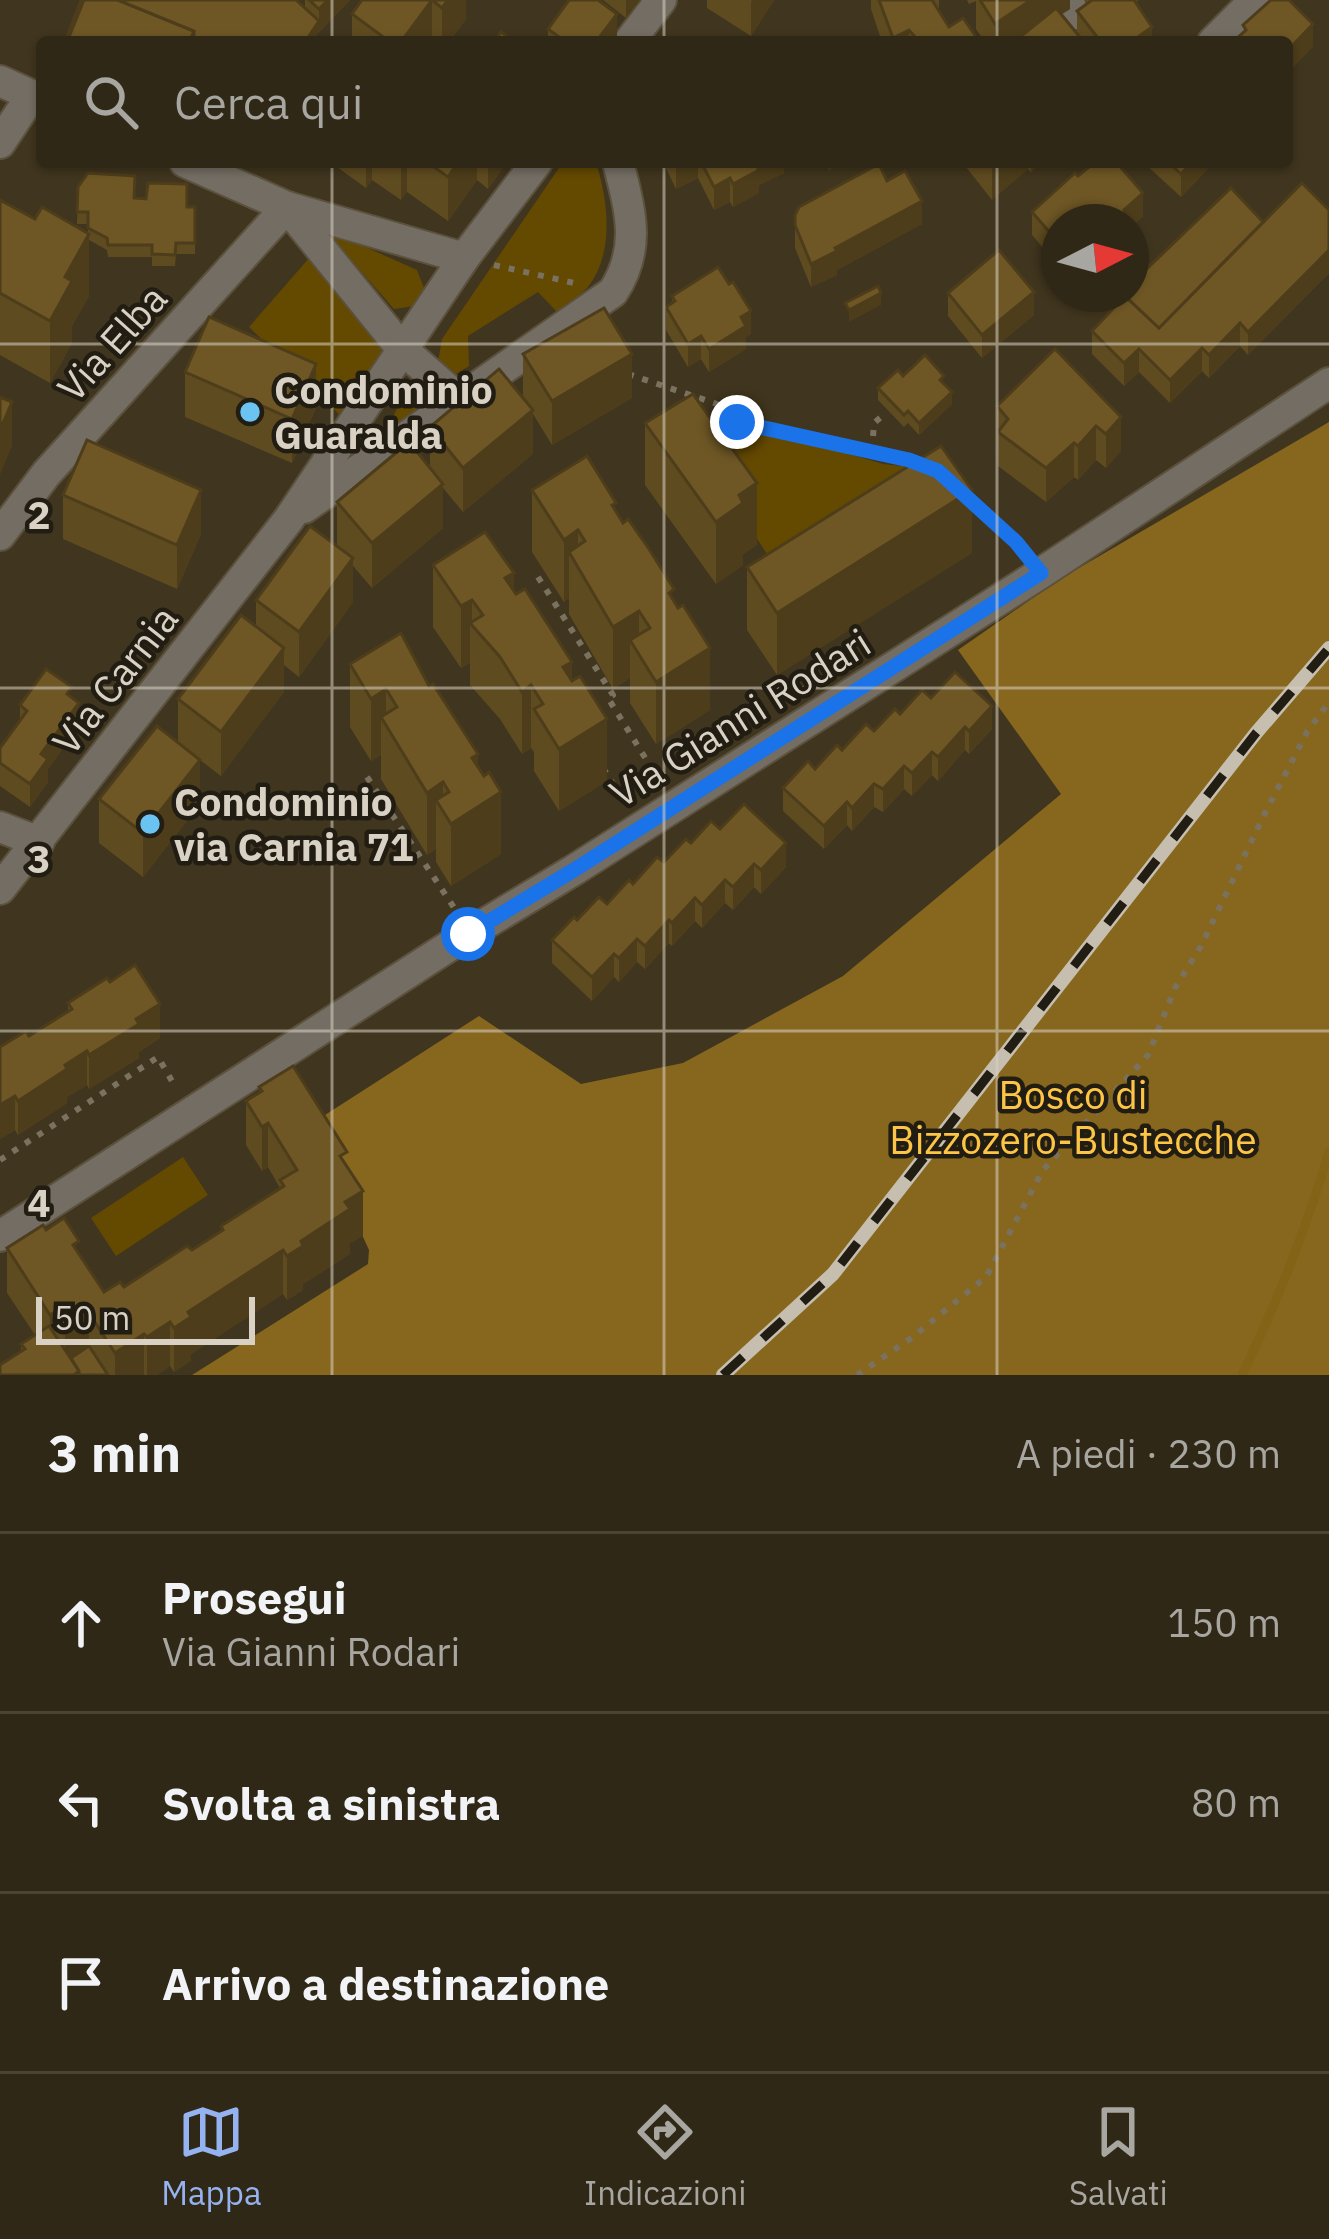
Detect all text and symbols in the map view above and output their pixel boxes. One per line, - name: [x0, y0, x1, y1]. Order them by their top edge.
- search box: [36, 36, 1293, 168]
- icon: search: [78, 69, 144, 135]
- text: Cerca qui: [174, 73, 363, 131]
- north arrow: [1041, 204, 1149, 312]
- street label: Via Elba: [46, 273, 178, 412]
- place label: Condominio Guaralda: [274, 364, 493, 460]
- route end: [710, 395, 764, 449]
- marker: Condominio Guaralda: [237, 399, 263, 425]
- text: 2: [27, 489, 51, 540]
- street label: Via Carnia: [40, 595, 189, 765]
- street label: Via Gianni Rodari: [600, 617, 880, 818]
- place label: Condominio via Carnia 71: [174, 776, 413, 872]
- marker: Condominio via Carnia 71: [137, 811, 163, 837]
- text: 3: [27, 833, 51, 884]
- route start: [441, 907, 495, 961]
- park label: Bosco di Bizzozero-Bustecche: [889, 1069, 1257, 1165]
- text: 4: [27, 1177, 51, 1228]
- scale bar: [36, 1291, 255, 1344]
- text: 50 m: [54, 1296, 130, 1339]
- text: 3 min: [48, 1420, 181, 1486]
- text: A piedi · 230 m: [1016, 1428, 1281, 1479]
- text: Prosegui: [162, 1568, 347, 1626]
- icon: ahead: [48, 1590, 114, 1656]
- text: 150 m: [1168, 1597, 1281, 1648]
- text: Via Gianni Rodari: [162, 1626, 460, 1677]
- icon: left: [48, 1770, 114, 1836]
- text: Svolta a sinistra: [162, 1774, 500, 1832]
- text: 80 m: [1191, 1777, 1281, 1828]
- icon: arrive: [48, 1950, 114, 2016]
- text: Arrivo a destinazione: [162, 1954, 609, 2012]
- tab: Mappa: [161, 2099, 262, 2214]
- tab: Indicazioni: [584, 2099, 747, 2214]
- tab: Salvati: [1069, 2099, 1168, 2214]

